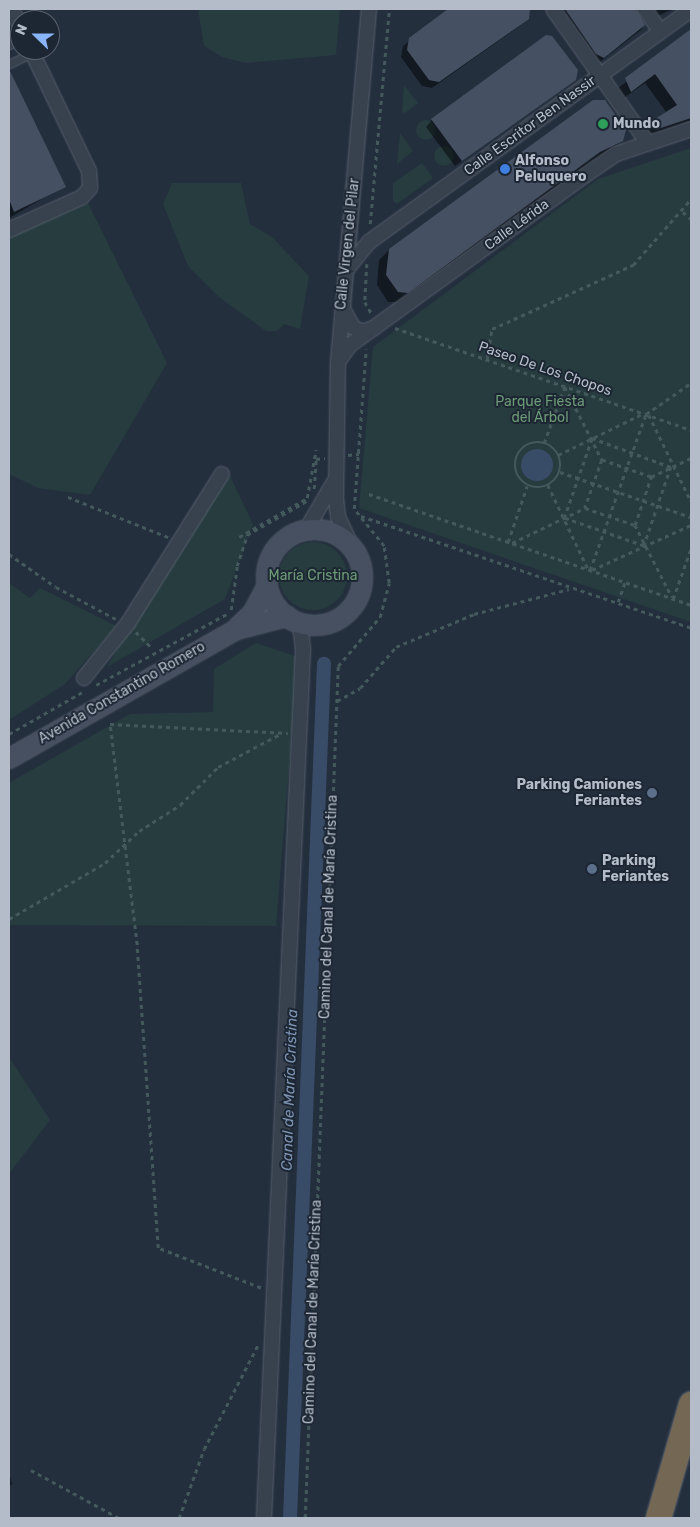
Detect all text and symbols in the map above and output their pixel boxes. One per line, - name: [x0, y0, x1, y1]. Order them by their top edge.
- north arrow: [10, 10, 60, 60]
- text: N: [12, 22, 31, 37]
- street label: Calle Escritor Ben Nassir: [461, 72, 599, 180]
- place label: Mundo: [613, 116, 660, 132]
- marker: Mundo: [597, 118, 609, 130]
- place label: Alfonso Peluquero: [515, 153, 587, 186]
- marker: Alfonso Peluquero: [499, 163, 511, 175]
- street label: Calle Virgen del Pilar: [333, 177, 363, 311]
- street label: Calle Lérida: [482, 196, 552, 254]
- street label: Paseo De Los Chopos: [476, 338, 614, 400]
- park label: Parque Fiesta del Árbol: [495, 394, 585, 427]
- park label: María Cristina: [269, 568, 357, 584]
- street label: Avenida Constantino Romero: [36, 638, 208, 748]
- place label: Parking Camiones Feriantes: [516, 777, 642, 810]
- marker: Parking Camiones Feriantes: [646, 787, 658, 799]
- street label: Camino del Canal de María Cristina: [317, 795, 341, 1019]
- place label: Parking Feriantes: [602, 853, 669, 886]
- marker: Parking Feriantes: [586, 863, 598, 875]
- water label: Canal de María Cristina: [278, 1009, 302, 1171]
- street label: Camino del Canal de María Cristina: [301, 1200, 325, 1424]

